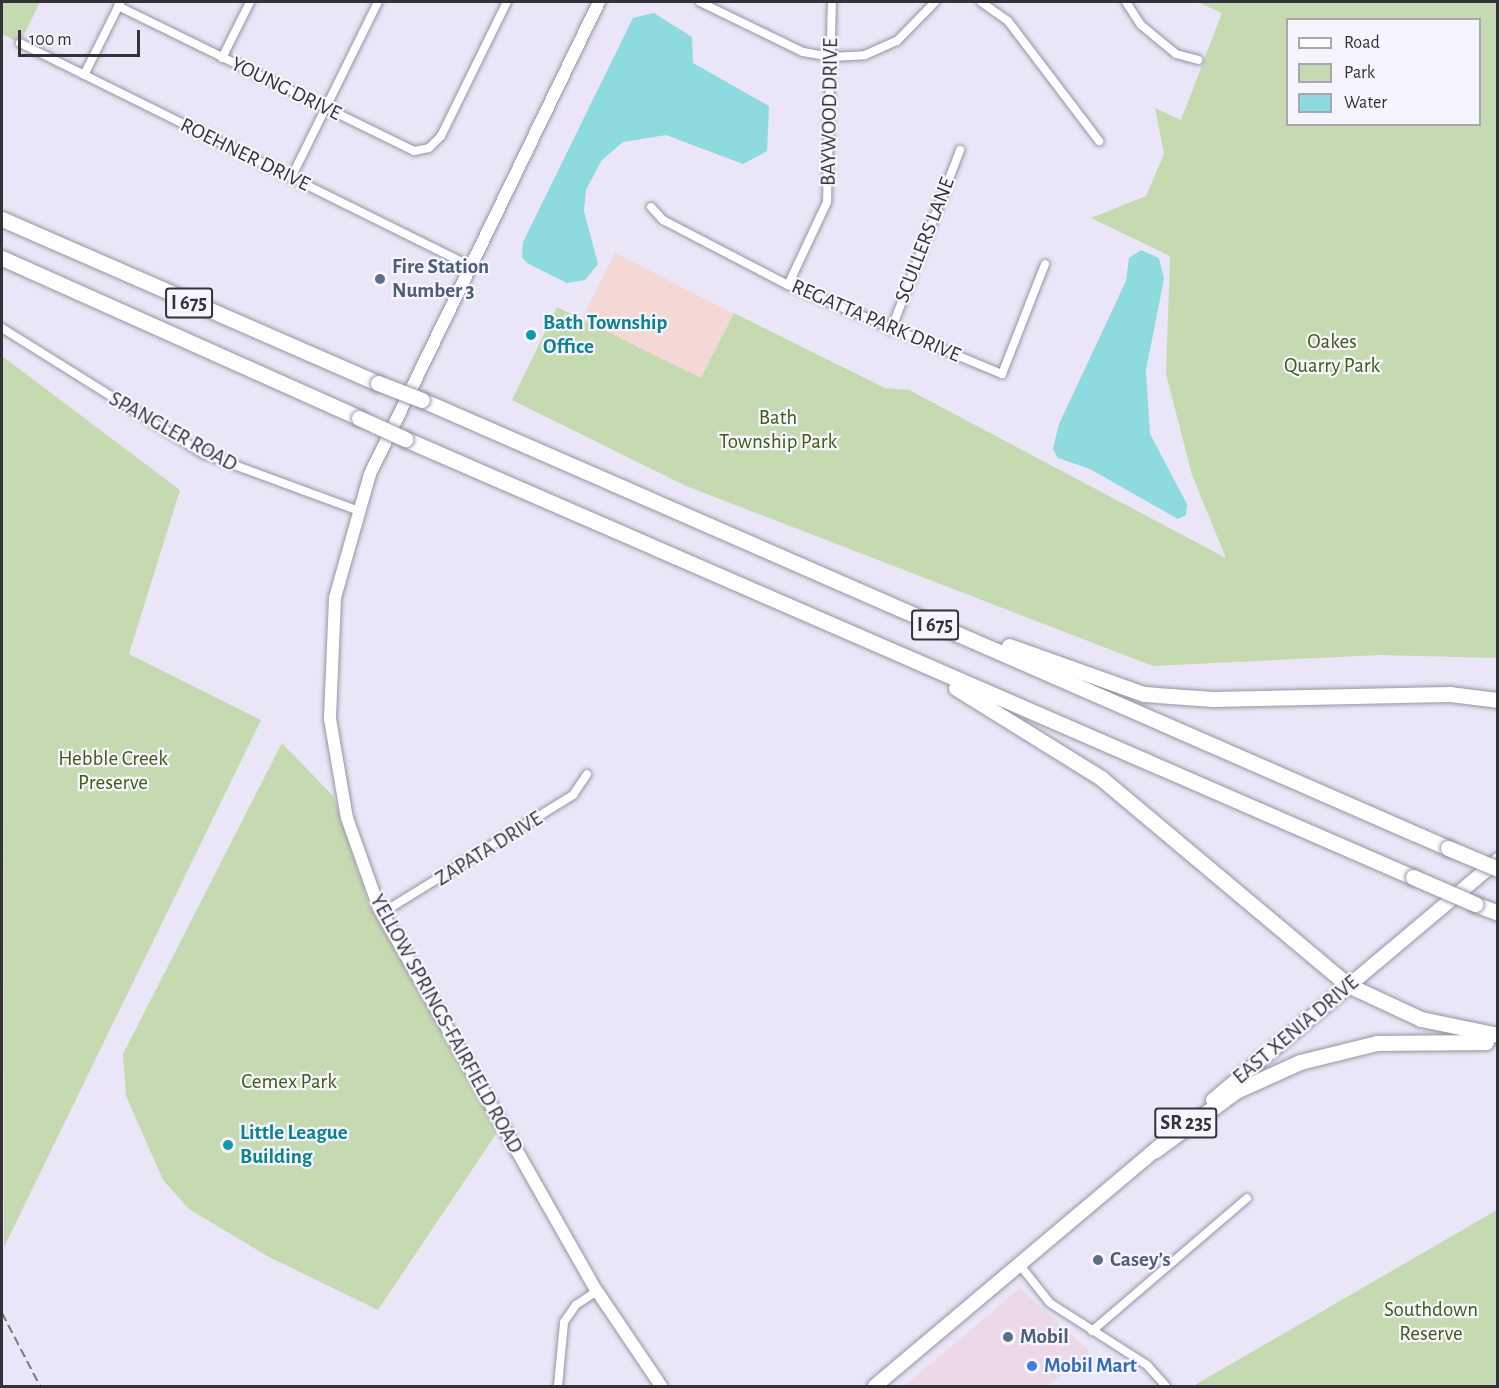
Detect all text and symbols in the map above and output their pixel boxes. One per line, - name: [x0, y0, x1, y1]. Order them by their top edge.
- scale bar: [21, 18, 142, 56]
- legend: [1286, 18, 1481, 126]
- text: 100 m: [29, 31, 72, 49]
- text: Road: [1344, 34, 1380, 52]
- street label: BAYWOOD DRIVE: [816, 38, 844, 186]
- street label: YOUNG DRIVE: [227, 52, 345, 126]
- text: Park: [1344, 64, 1375, 82]
- text: Water: [1344, 94, 1387, 112]
- street label: ROEHNER DRIVE: [176, 113, 314, 197]
- street label: SCULLERS LANE: [890, 174, 960, 306]
- place label: Fire Station Number 3: [392, 254, 489, 304]
- marker: Fire Station Number 3: [373, 272, 387, 286]
- street label: REGATTA PARK DRIVE: [788, 274, 964, 368]
- road number: I 675: [165, 286, 213, 320]
- place label: Bath Township Office: [543, 310, 667, 360]
- marker: Bath Township Office: [524, 328, 538, 342]
- park label: Oakes Quarry Park: [1284, 329, 1380, 379]
- street label: SPANGLER ROAD: [104, 386, 242, 478]
- park label: Bath Township Park: [719, 405, 837, 455]
- road number: I 675: [911, 608, 959, 642]
- park label: Hebble Creek Preserve: [58, 746, 168, 796]
- street label: ZAPATA DRIVE: [431, 806, 547, 892]
- street label: YELLOW SPRINGS-FAIRFIELD ROAD: [364, 890, 528, 1158]
- street label: EAST XENIA DRIVE: [1228, 970, 1364, 1090]
- park label: Cemex Park: [241, 1069, 337, 1095]
- road number: SR 235: [1153, 1106, 1219, 1140]
- place label: Little League Building: [240, 1120, 348, 1170]
- marker: Little League Building: [221, 1138, 235, 1152]
- place label: Casey’s: [1110, 1247, 1171, 1273]
- marker: Casey’s: [1091, 1253, 1105, 1267]
- park label: Southdown Reserve: [1384, 1297, 1478, 1347]
- place label: Mobil: [1020, 1324, 1069, 1350]
- marker: Mobil: [1001, 1330, 1015, 1344]
- place label: Mobil Mart: [1044, 1353, 1137, 1379]
- marker: Mobil Mart: [1025, 1359, 1039, 1373]

